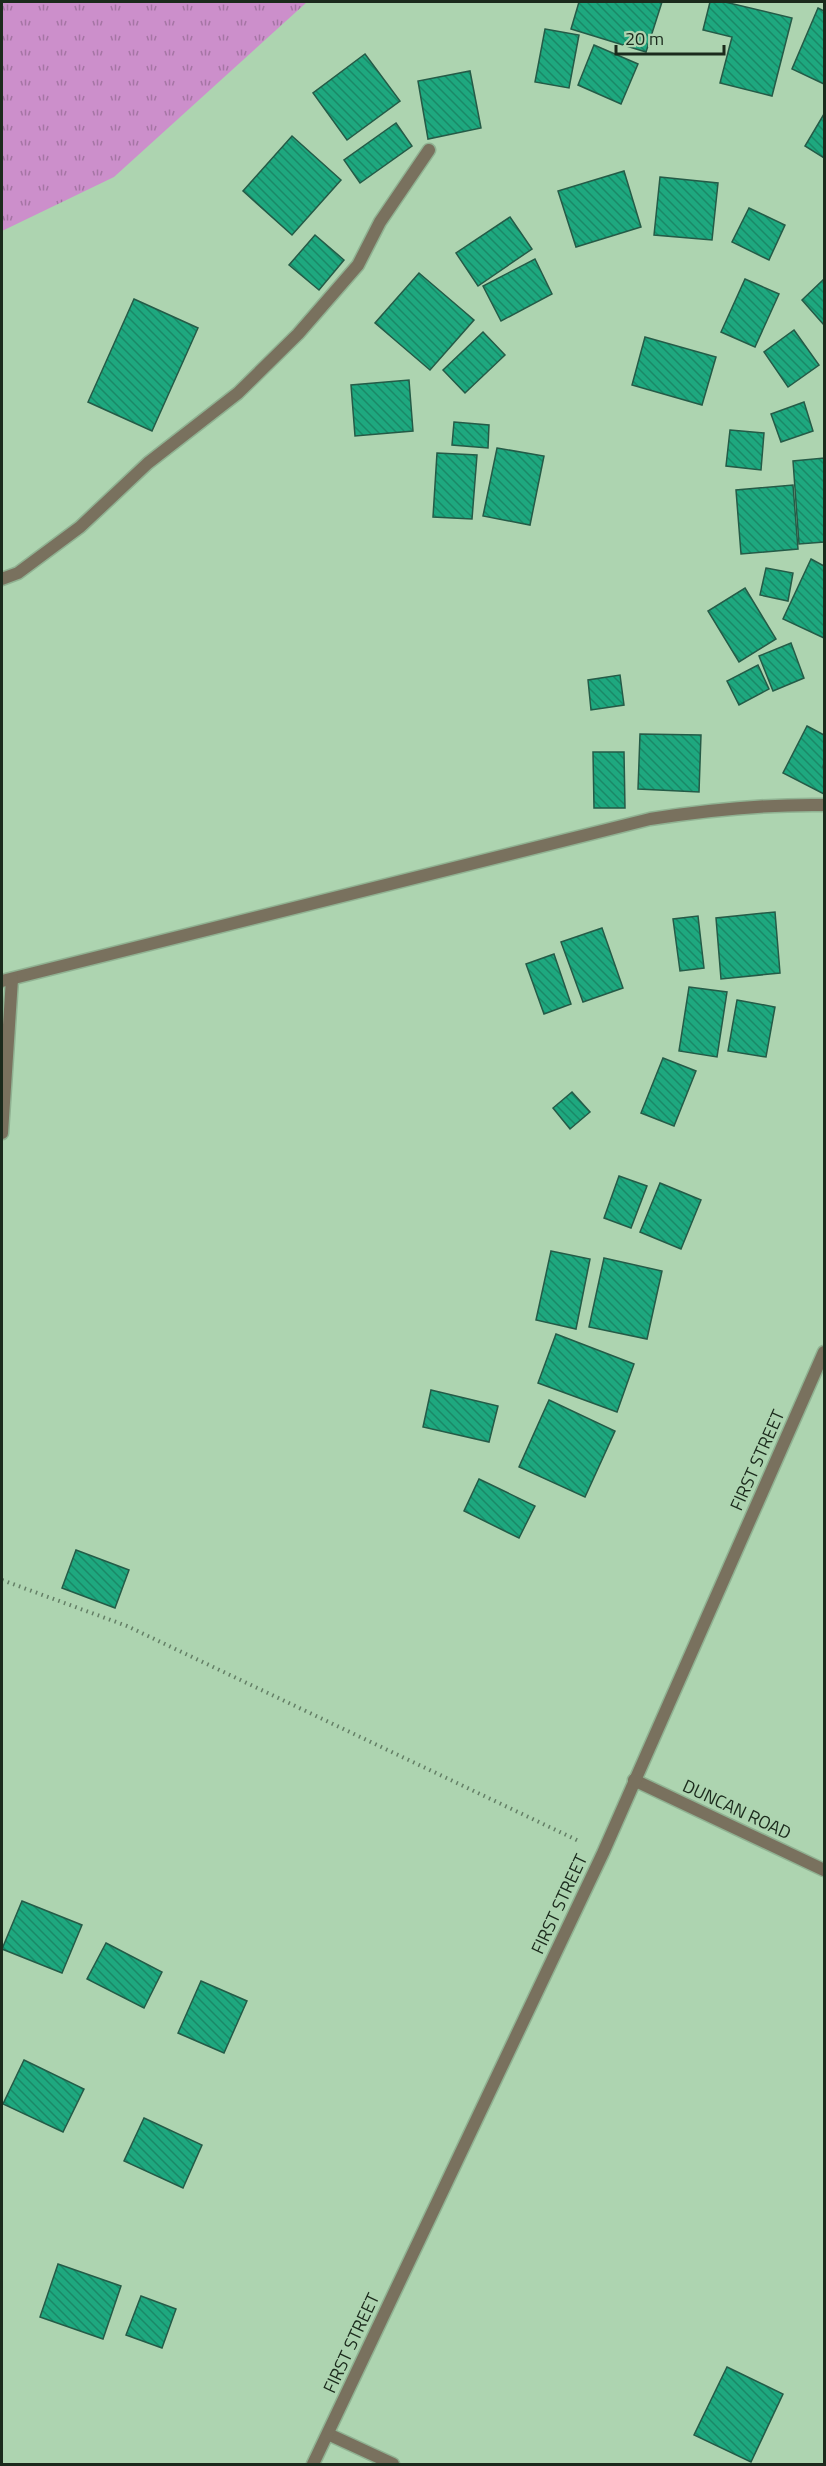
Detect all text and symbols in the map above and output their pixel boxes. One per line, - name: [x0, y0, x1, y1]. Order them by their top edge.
- scale bar: [616, 18, 724, 56]
- text: 20 m: [625, 25, 664, 52]
- street label: FIRST STREET: [723, 1405, 791, 1515]
- street label: DUNCAN ROAD: [678, 1772, 796, 1846]
- street label: FIRST STREET: [524, 1849, 594, 1959]
- street label: FIRST STREET: [316, 2288, 386, 2398]

